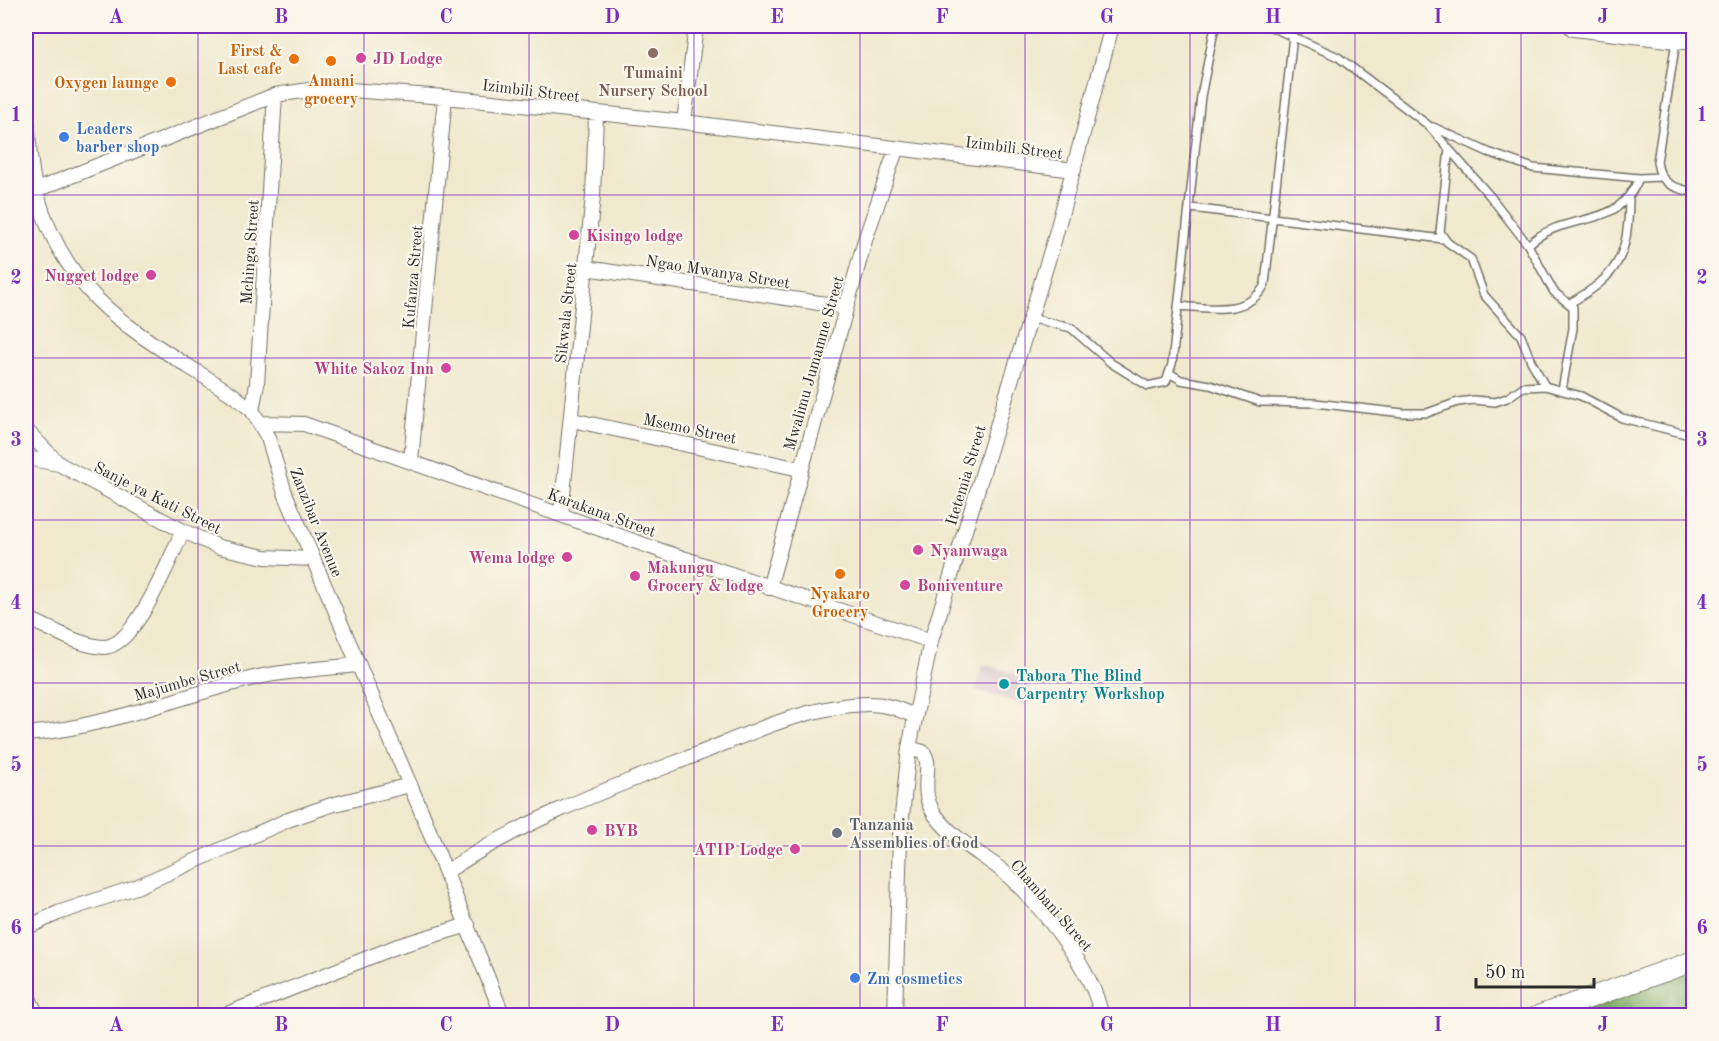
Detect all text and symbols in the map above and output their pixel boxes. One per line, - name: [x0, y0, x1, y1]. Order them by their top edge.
- text: A: [108, 8, 124, 28]
- text: B: [274, 8, 288, 28]
- text: C: [439, 8, 453, 28]
- text: D: [604, 8, 620, 28]
- text: E: [770, 8, 784, 28]
- text: F: [935, 8, 949, 28]
- text: G: [1100, 8, 1114, 28]
- text: H: [1265, 8, 1281, 28]
- text: I: [1434, 8, 1442, 28]
- text: J: [1598, 8, 1609, 28]
- place label: First & Last cafe: [217, 44, 282, 78]
- marker: Tumaini Nursery School: [646, 46, 660, 60]
- marker: JD Lodge: [354, 51, 368, 65]
- marker: First & Last cafe: [287, 52, 301, 66]
- place label: JD Lodge: [373, 52, 443, 68]
- marker: Amani grocery: [324, 54, 338, 68]
- place label: Tumaini Nursery School: [598, 66, 708, 100]
- place label: Amani grocery: [304, 74, 358, 108]
- marker: Oxygen launge: [164, 75, 178, 89]
- place label: Oxygen launge: [54, 76, 159, 92]
- street label: Izimbili Street: [481, 78, 581, 106]
- text: 1: [10, 106, 22, 126]
- text: 1: [1696, 106, 1708, 126]
- place label: Leaders barber shop: [76, 122, 160, 156]
- marker: Leaders barber shop: [57, 130, 71, 144]
- street label: Izimbili Street: [964, 135, 1064, 163]
- street label: Mchinga Street: [239, 199, 263, 305]
- street label: Kufanza Street: [401, 224, 427, 330]
- marker: Kisingo lodge: [567, 228, 581, 242]
- place label: Kisingo lodge: [586, 229, 683, 245]
- street label: Ngao Mwanya Street: [644, 254, 791, 292]
- street label: Sikwala Street: [554, 262, 580, 365]
- marker: Nugget lodge: [144, 268, 158, 282]
- text: 2: [10, 269, 22, 289]
- place label: Nugget lodge: [44, 269, 139, 285]
- text: 2: [1696, 269, 1708, 289]
- street label: Mwalimu Jumamne Street: [782, 274, 848, 453]
- marker: White Sakoz Inn: [439, 361, 453, 375]
- place label: White Sakoz Inn: [313, 362, 434, 378]
- street label: Msemo Street: [641, 412, 738, 448]
- street label: Itetemia Street: [944, 423, 990, 528]
- text: 3: [10, 431, 22, 451]
- text: 3: [1696, 431, 1708, 451]
- street label: Sanje ya Kati Street: [91, 460, 224, 538]
- street label: Zanzibar Avenue: [286, 466, 344, 580]
- street label: Karakana Street: [545, 487, 658, 541]
- marker: Nyamwaga: [911, 543, 925, 557]
- place label: Nyamwaga: [930, 544, 1008, 560]
- marker: Wema lodge: [560, 550, 574, 564]
- place label: Wema lodge: [468, 551, 555, 567]
- place label: Makungu Grocery & lodge: [647, 561, 763, 595]
- marker: Nyakaro Grocery: [833, 567, 847, 581]
- marker: Makungu Grocery & lodge: [628, 569, 642, 583]
- marker: Boniventure: [898, 578, 912, 592]
- place label: Boniventure: [917, 579, 1003, 595]
- place label: Nyakaro Grocery: [810, 587, 870, 621]
- text: 4: [10, 594, 22, 614]
- text: 4: [1696, 594, 1708, 614]
- street label: Majumbe Street: [132, 659, 243, 705]
- place label: Tabora The Blind Carpentry Workshop: [1016, 669, 1165, 703]
- marker: Tabora The Blind Carpentry Workshop: [997, 677, 1011, 691]
- text: 5: [10, 755, 22, 776]
- text: 5: [1696, 755, 1708, 776]
- place label: Tanzania Assemblies of God: [849, 818, 979, 852]
- marker: BYB: [585, 823, 599, 837]
- place label: BYB: [604, 824, 638, 840]
- marker: Tanzania Assemblies of God: [830, 826, 844, 840]
- marker: ATIP Lodge: [788, 842, 802, 856]
- place label: ATIP Lodge: [694, 843, 783, 859]
- street label: Chambani Street: [1006, 857, 1095, 956]
- text: 6: [10, 919, 22, 939]
- text: 6: [1696, 919, 1708, 939]
- scale bar: [1476, 951, 1594, 989]
- text: 50 m: [1485, 964, 1525, 982]
- marker: Zm cosmetics: [848, 971, 862, 985]
- place label: Zm cosmetics: [867, 972, 963, 988]
- text: A: [108, 1016, 124, 1036]
- text: B: [274, 1016, 288, 1036]
- text: C: [439, 1016, 453, 1036]
- text: D: [604, 1016, 620, 1036]
- text: E: [770, 1016, 784, 1036]
- text: F: [935, 1016, 949, 1036]
- text: G: [1100, 1016, 1114, 1036]
- text: H: [1265, 1016, 1281, 1036]
- text: I: [1434, 1016, 1442, 1036]
- text: J: [1598, 1016, 1609, 1036]

